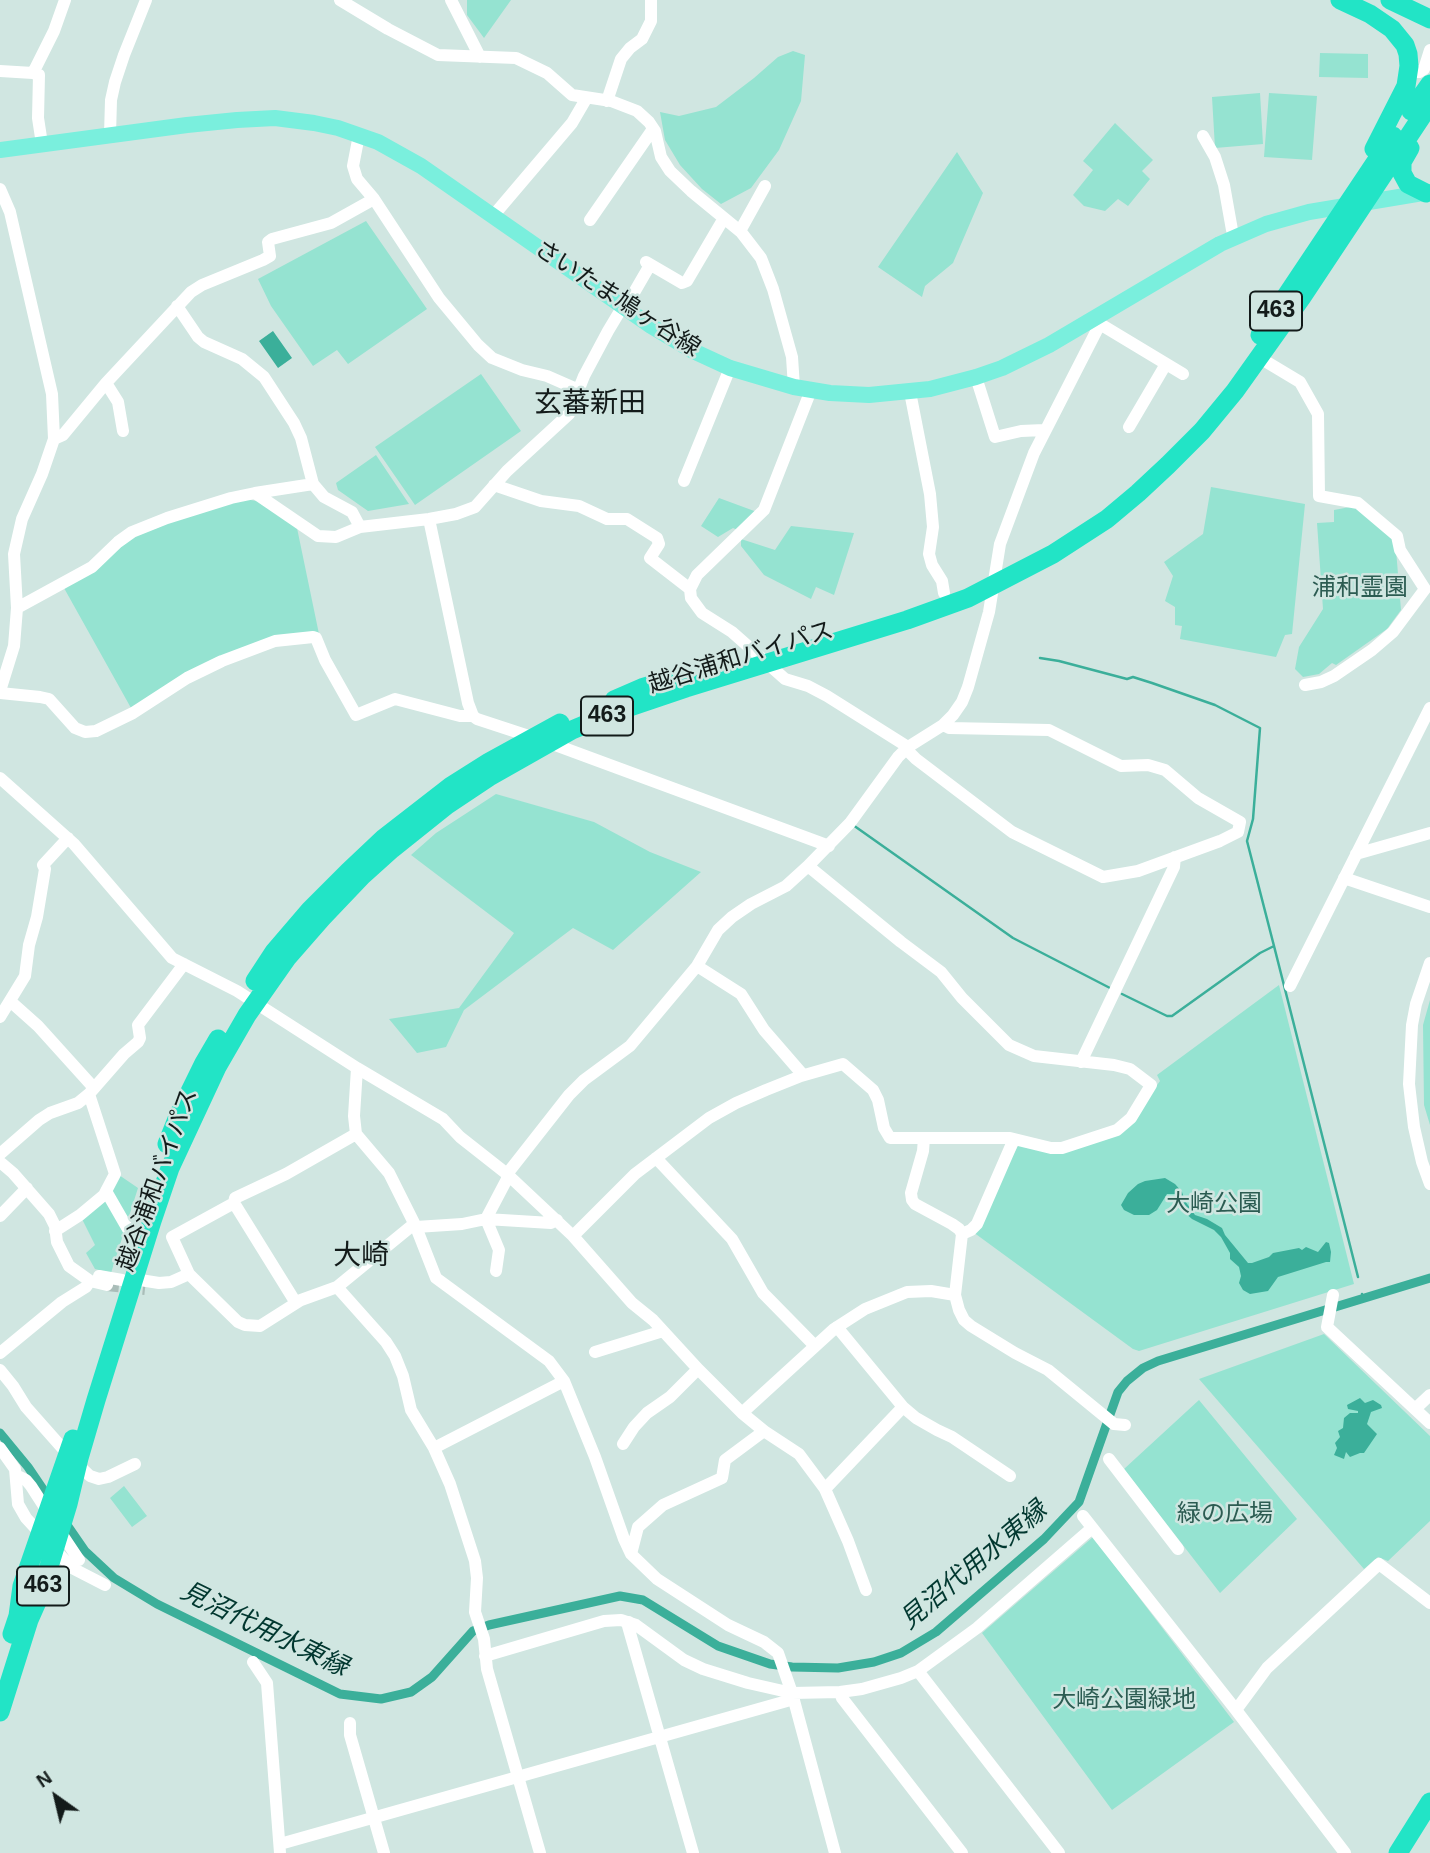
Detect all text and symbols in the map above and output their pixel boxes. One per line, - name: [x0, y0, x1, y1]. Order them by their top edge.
- street label: さいたま鳩ヶ谷線: [529, 235, 705, 363]
- road number: 463: [1250, 292, 1302, 330]
- district label: 玄蕃新田: [534, 387, 646, 421]
- park label: 浦和霊園: [1312, 574, 1408, 602]
- street label: 越谷浦和バイパス: [645, 616, 837, 700]
- road number: 463: [581, 696, 633, 736]
- street label: 越谷浦和バイパス: [112, 1085, 204, 1275]
- park label: 大崎公園: [1166, 1190, 1262, 1218]
- district label: 大崎: [333, 1239, 389, 1273]
- water label: 見沼代用水東縁: [894, 1496, 1054, 1636]
- park label: 緑の広場: [1177, 1500, 1273, 1528]
- road number: 463: [17, 1567, 69, 1606]
- water label: 見沼代用水東縁: [175, 1576, 353, 1684]
- park label: 大崎公園緑地: [1052, 1686, 1196, 1714]
- north arrow: [21, 1762, 91, 1832]
- text: N: [32, 1767, 56, 1792]

